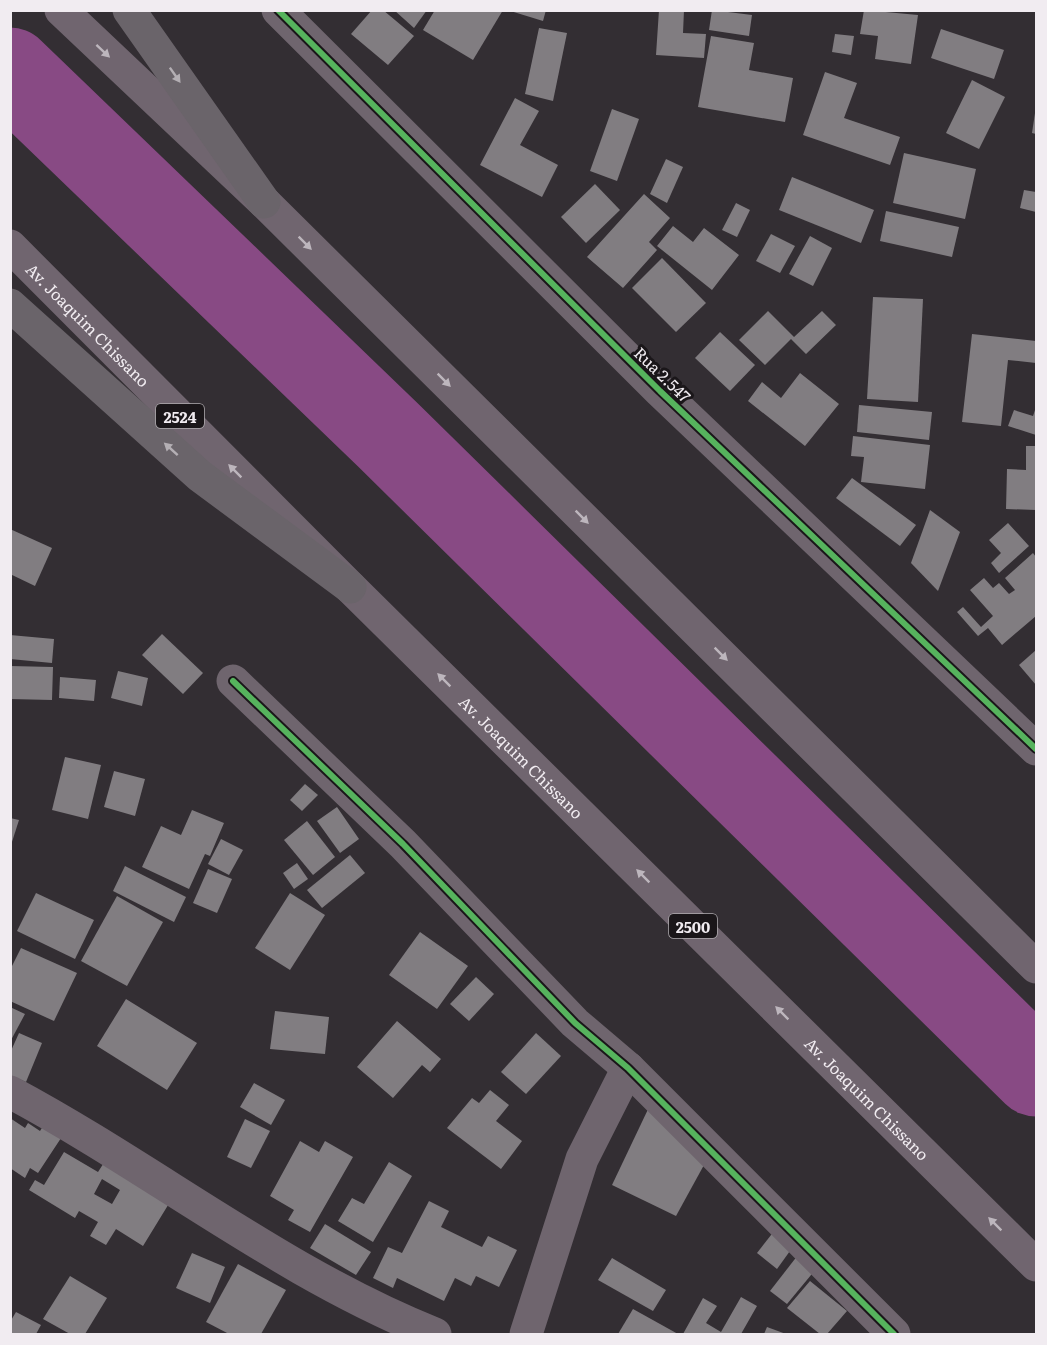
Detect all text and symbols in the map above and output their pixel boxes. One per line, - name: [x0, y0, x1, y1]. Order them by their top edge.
- one-way arrow: [96, 43, 110, 57]
- one-way arrow: [169, 66, 181, 82]
- one-way arrow: [298, 235, 312, 249]
- street label: Av. Joaquim Chissano: [21, 257, 156, 392]
- street label: Rua 2.547: [629, 341, 697, 407]
- one-way arrow: [436, 373, 451, 387]
- road number: 2524: [156, 404, 204, 428]
- one-way arrow: [164, 443, 179, 456]
- one-way arrow: [229, 465, 243, 479]
- one-way arrow: [575, 510, 589, 524]
- one-way arrow: [714, 647, 728, 661]
- one-way arrow: [437, 673, 452, 687]
- street label: Av. Joaquim Chissano: [454, 690, 589, 824]
- one-way arrow: [635, 869, 650, 883]
- road number: 2500: [669, 914, 717, 938]
- one-way arrow: [775, 1007, 789, 1021]
- street label: Av. Joaquim Chissano: [800, 1031, 935, 1165]
- one-way arrow: [987, 1217, 1002, 1231]

